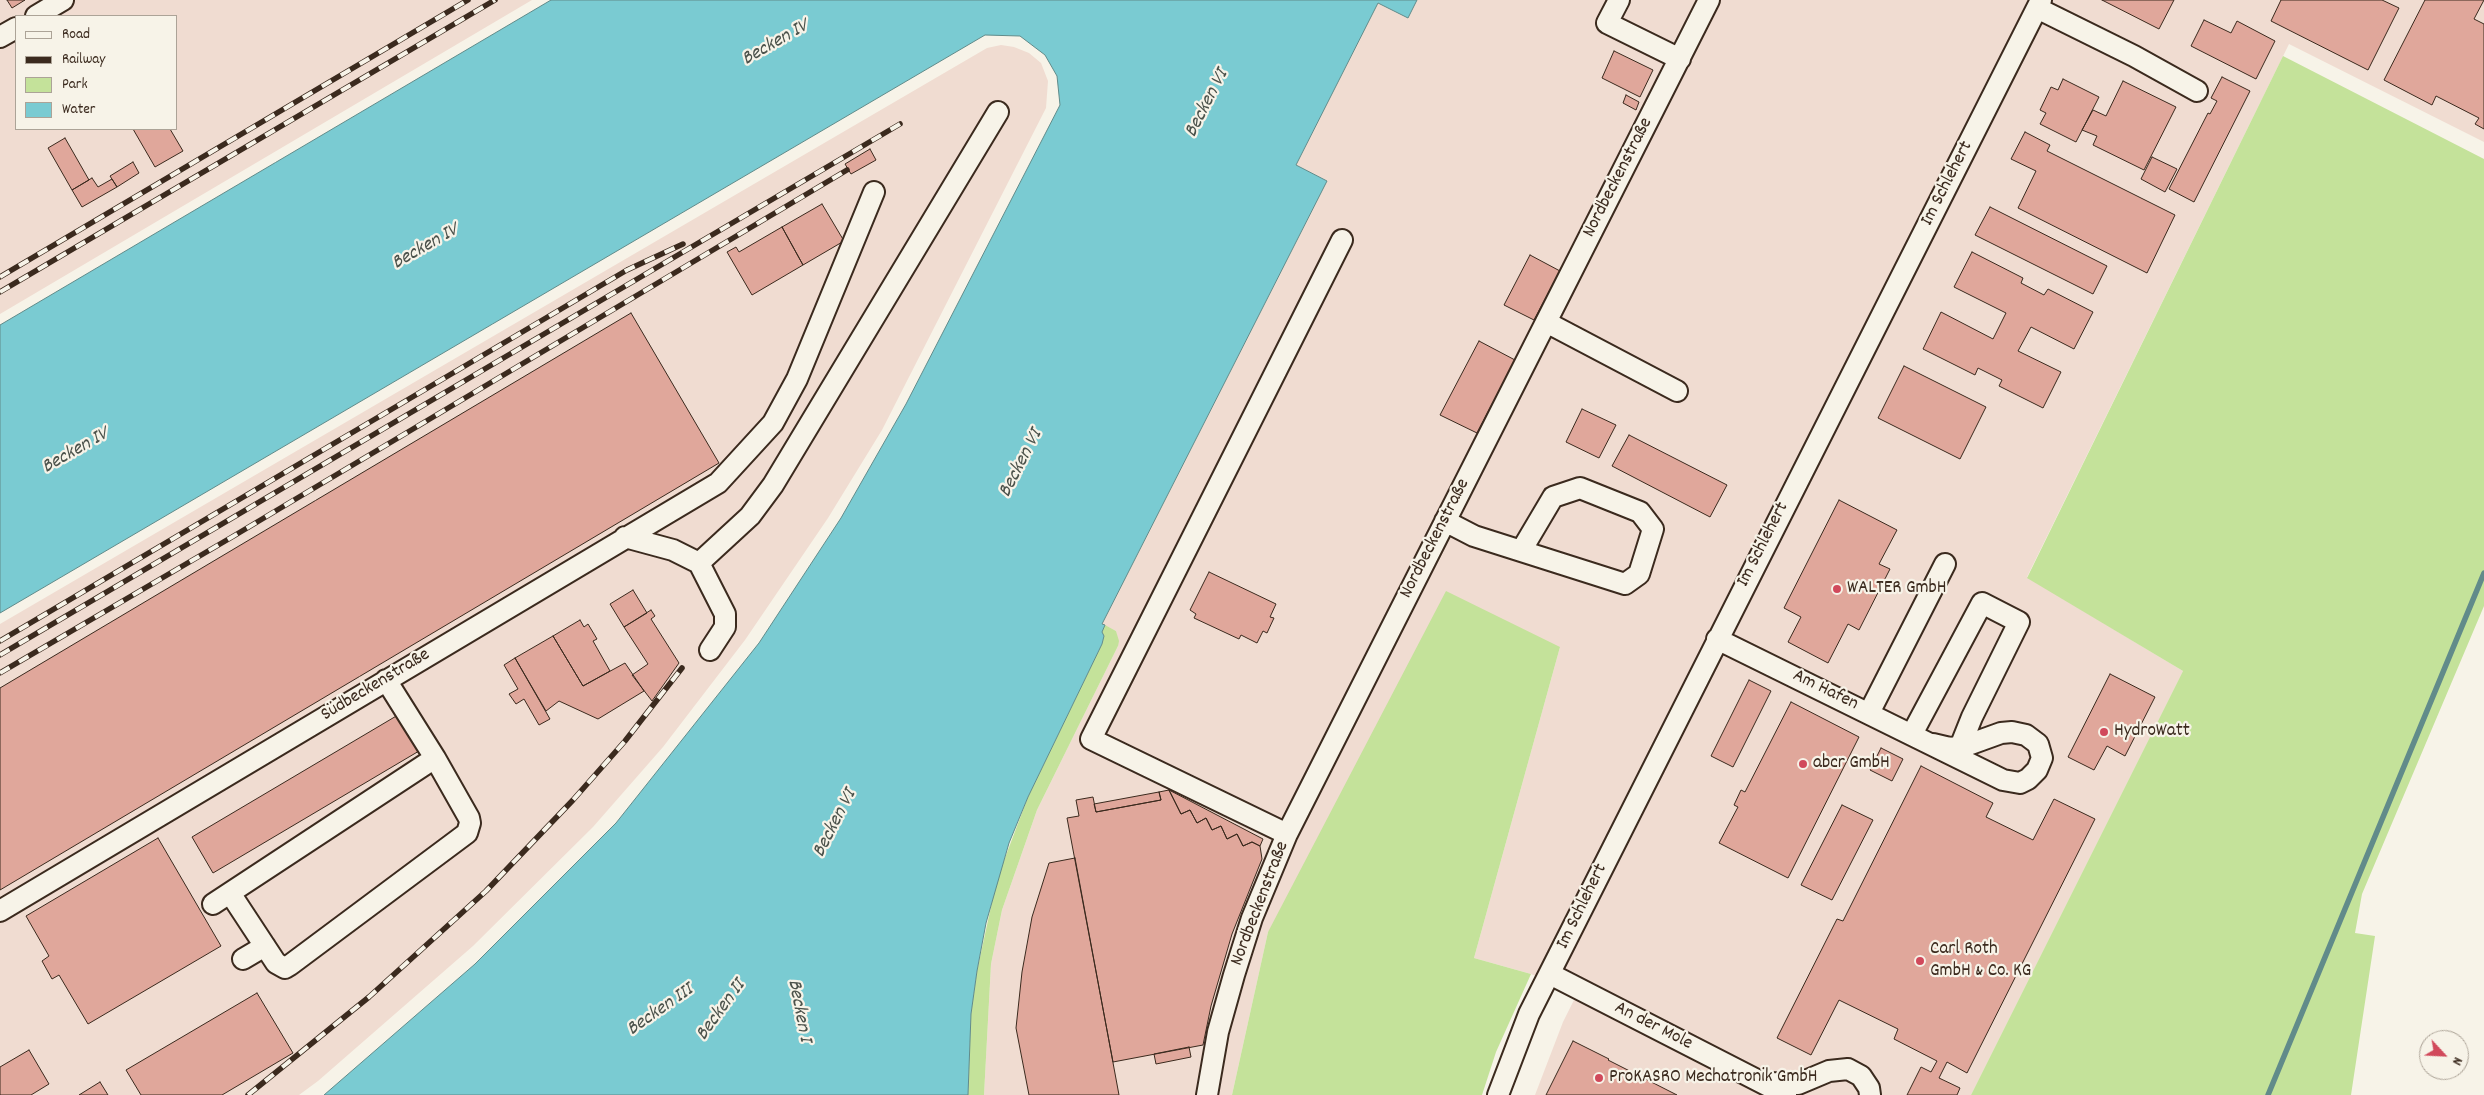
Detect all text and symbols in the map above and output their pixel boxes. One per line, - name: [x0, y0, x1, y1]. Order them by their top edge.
- legend: [15, 15, 178, 130]
- water label: Becken IV: [738, 15, 814, 73]
- text: Road: [62, 24, 90, 46]
- text: Railway: [62, 49, 105, 71]
- water label: Becken VI: [1181, 66, 1235, 142]
- text: Park: [62, 74, 88, 96]
- text: Water: [62, 99, 95, 121]
- street label: Nordbeckenstraße: [1579, 114, 1659, 242]
- street label: Im Schlehert: [1917, 138, 1979, 230]
- water label: Becken IV: [388, 219, 464, 277]
- water label: Becken IV: [38, 423, 114, 481]
- water label: Becken VI: [995, 426, 1049, 502]
- street label: Nordbeckenstraße: [1396, 475, 1476, 603]
- street label: Im Schlehert: [1733, 499, 1795, 591]
- place label: WALTER GmbH: [1847, 578, 1946, 600]
- marker: WALTER GmbH: [1831, 583, 1843, 595]
- street label: Südbeckenstraße: [317, 645, 435, 727]
- street label: Am Hafen: [1788, 665, 1862, 717]
- place label: HydroWatt: [2114, 721, 2190, 743]
- marker: HydroWatt: [2098, 726, 2110, 738]
- place label: abcr GmbH: [1813, 753, 1890, 775]
- marker: abcr GmbH: [1797, 758, 1809, 770]
- water label: Becken VI: [809, 786, 863, 862]
- street label: Nordbeckenstraße: [1227, 839, 1295, 969]
- street label: Im Schlehert: [1553, 861, 1613, 953]
- place label: Carl Roth GmbH & Co. KG: [1930, 939, 2031, 983]
- marker: Carl Roth GmbH & Co. KG: [1914, 955, 1926, 967]
- water label: Becken II: [692, 976, 752, 1046]
- water label: Becken I: [780, 978, 816, 1044]
- water label: Becken III: [623, 979, 699, 1043]
- street label: An der Mole: [1610, 998, 1696, 1056]
- north arrow: [2419, 1030, 2469, 1080]
- text: N: [2446, 1054, 2467, 1068]
- place label: ProKASRO Mechatronik GmbH: [1609, 1067, 1817, 1089]
- marker: ProKASRO Mechatronik GmbH: [1593, 1072, 1605, 1084]

